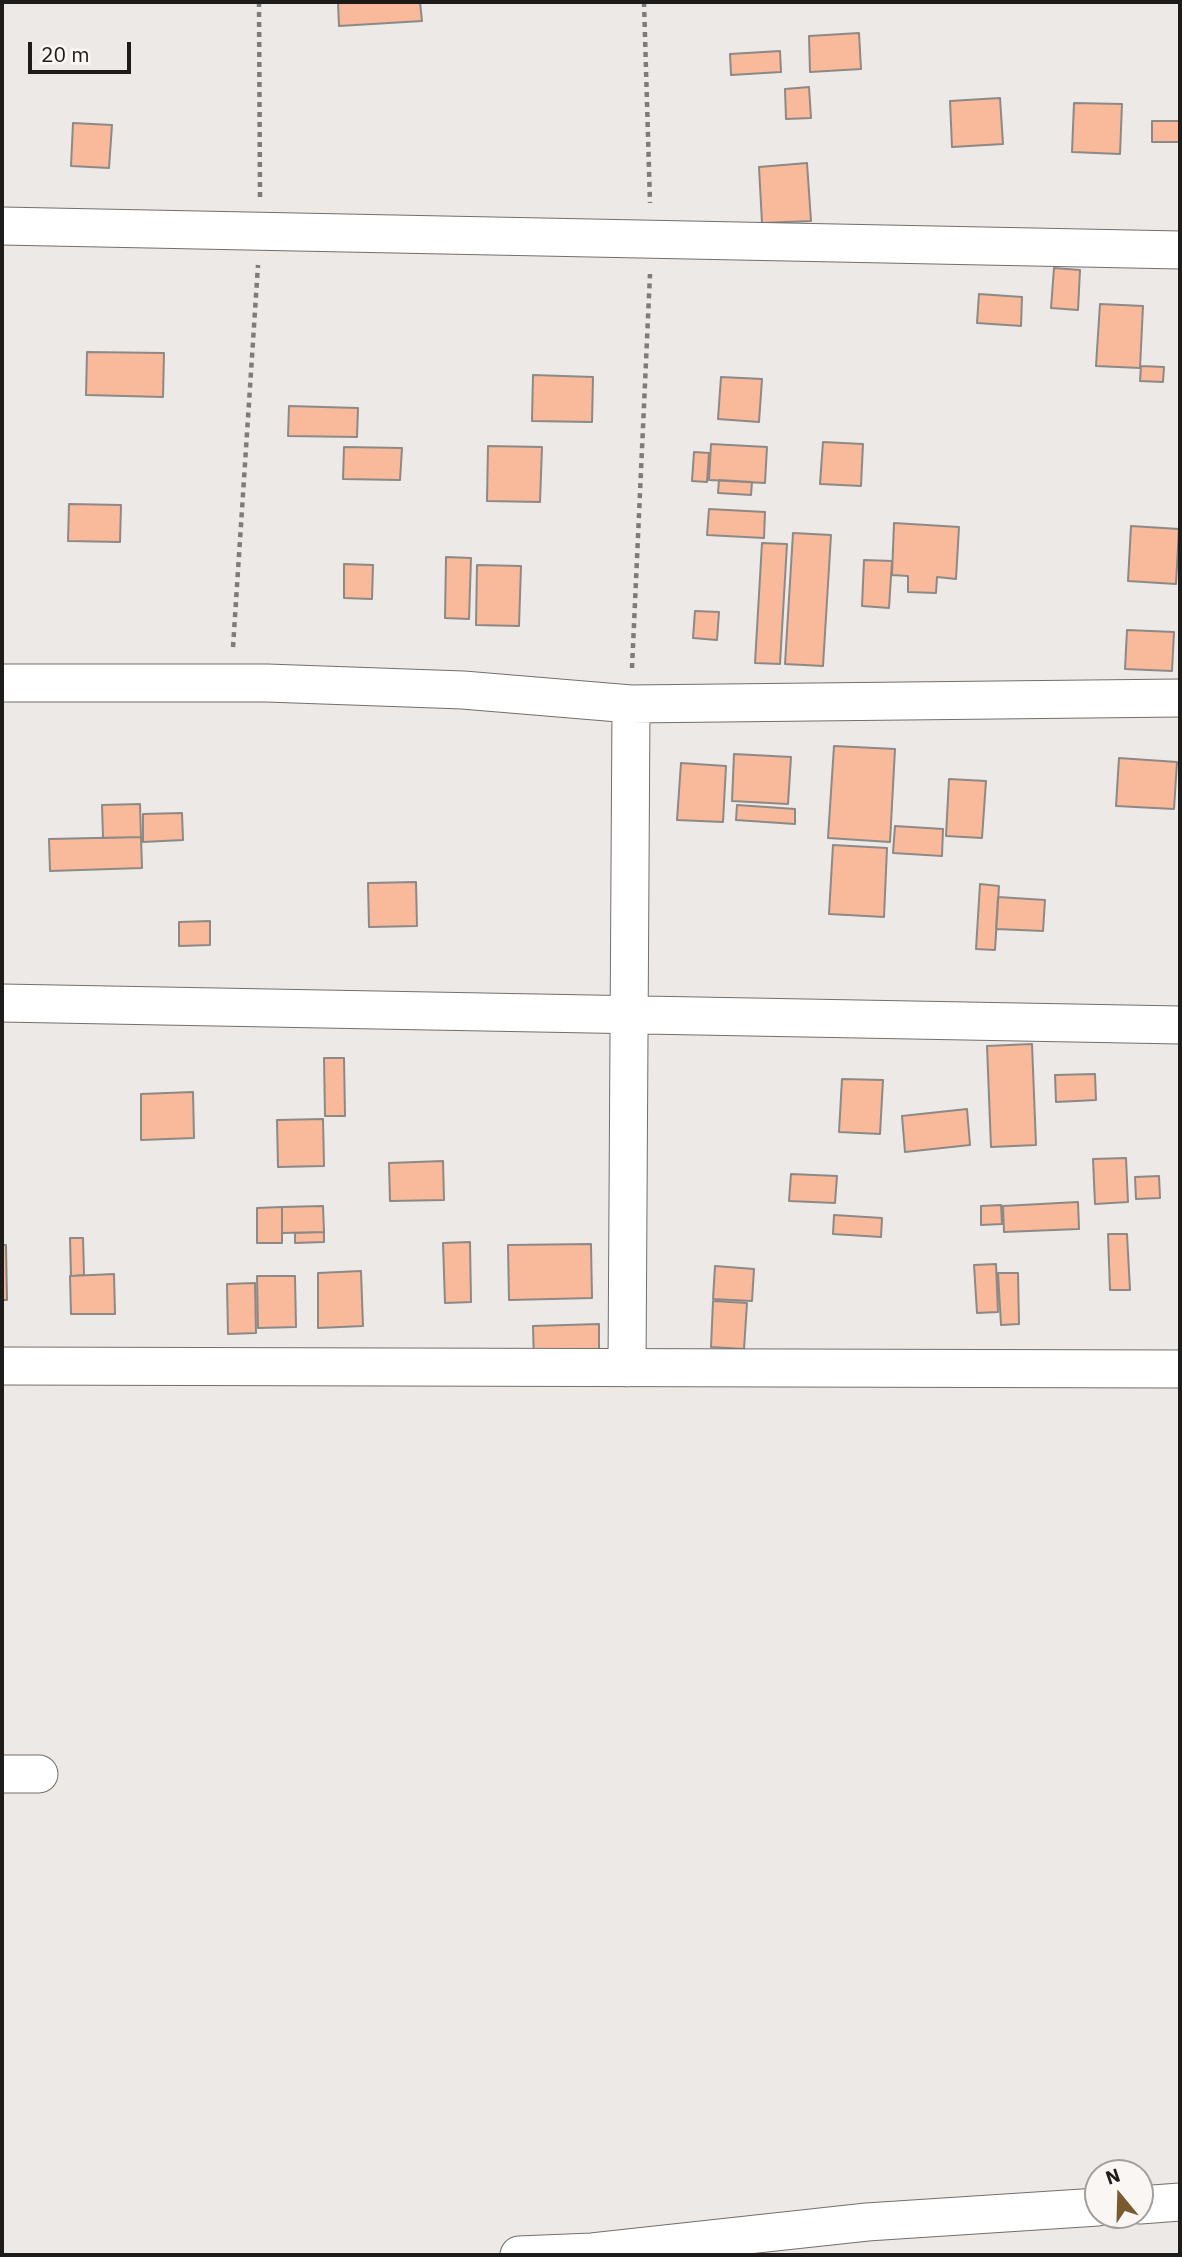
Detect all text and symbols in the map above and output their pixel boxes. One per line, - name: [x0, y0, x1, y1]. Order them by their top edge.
- scale bar: [32, 28, 135, 72]
- text: 20 m: [41, 40, 90, 68]
- north arrow: [1084, 2159, 1154, 2229]
- text: N: [1102, 2162, 1123, 2190]

